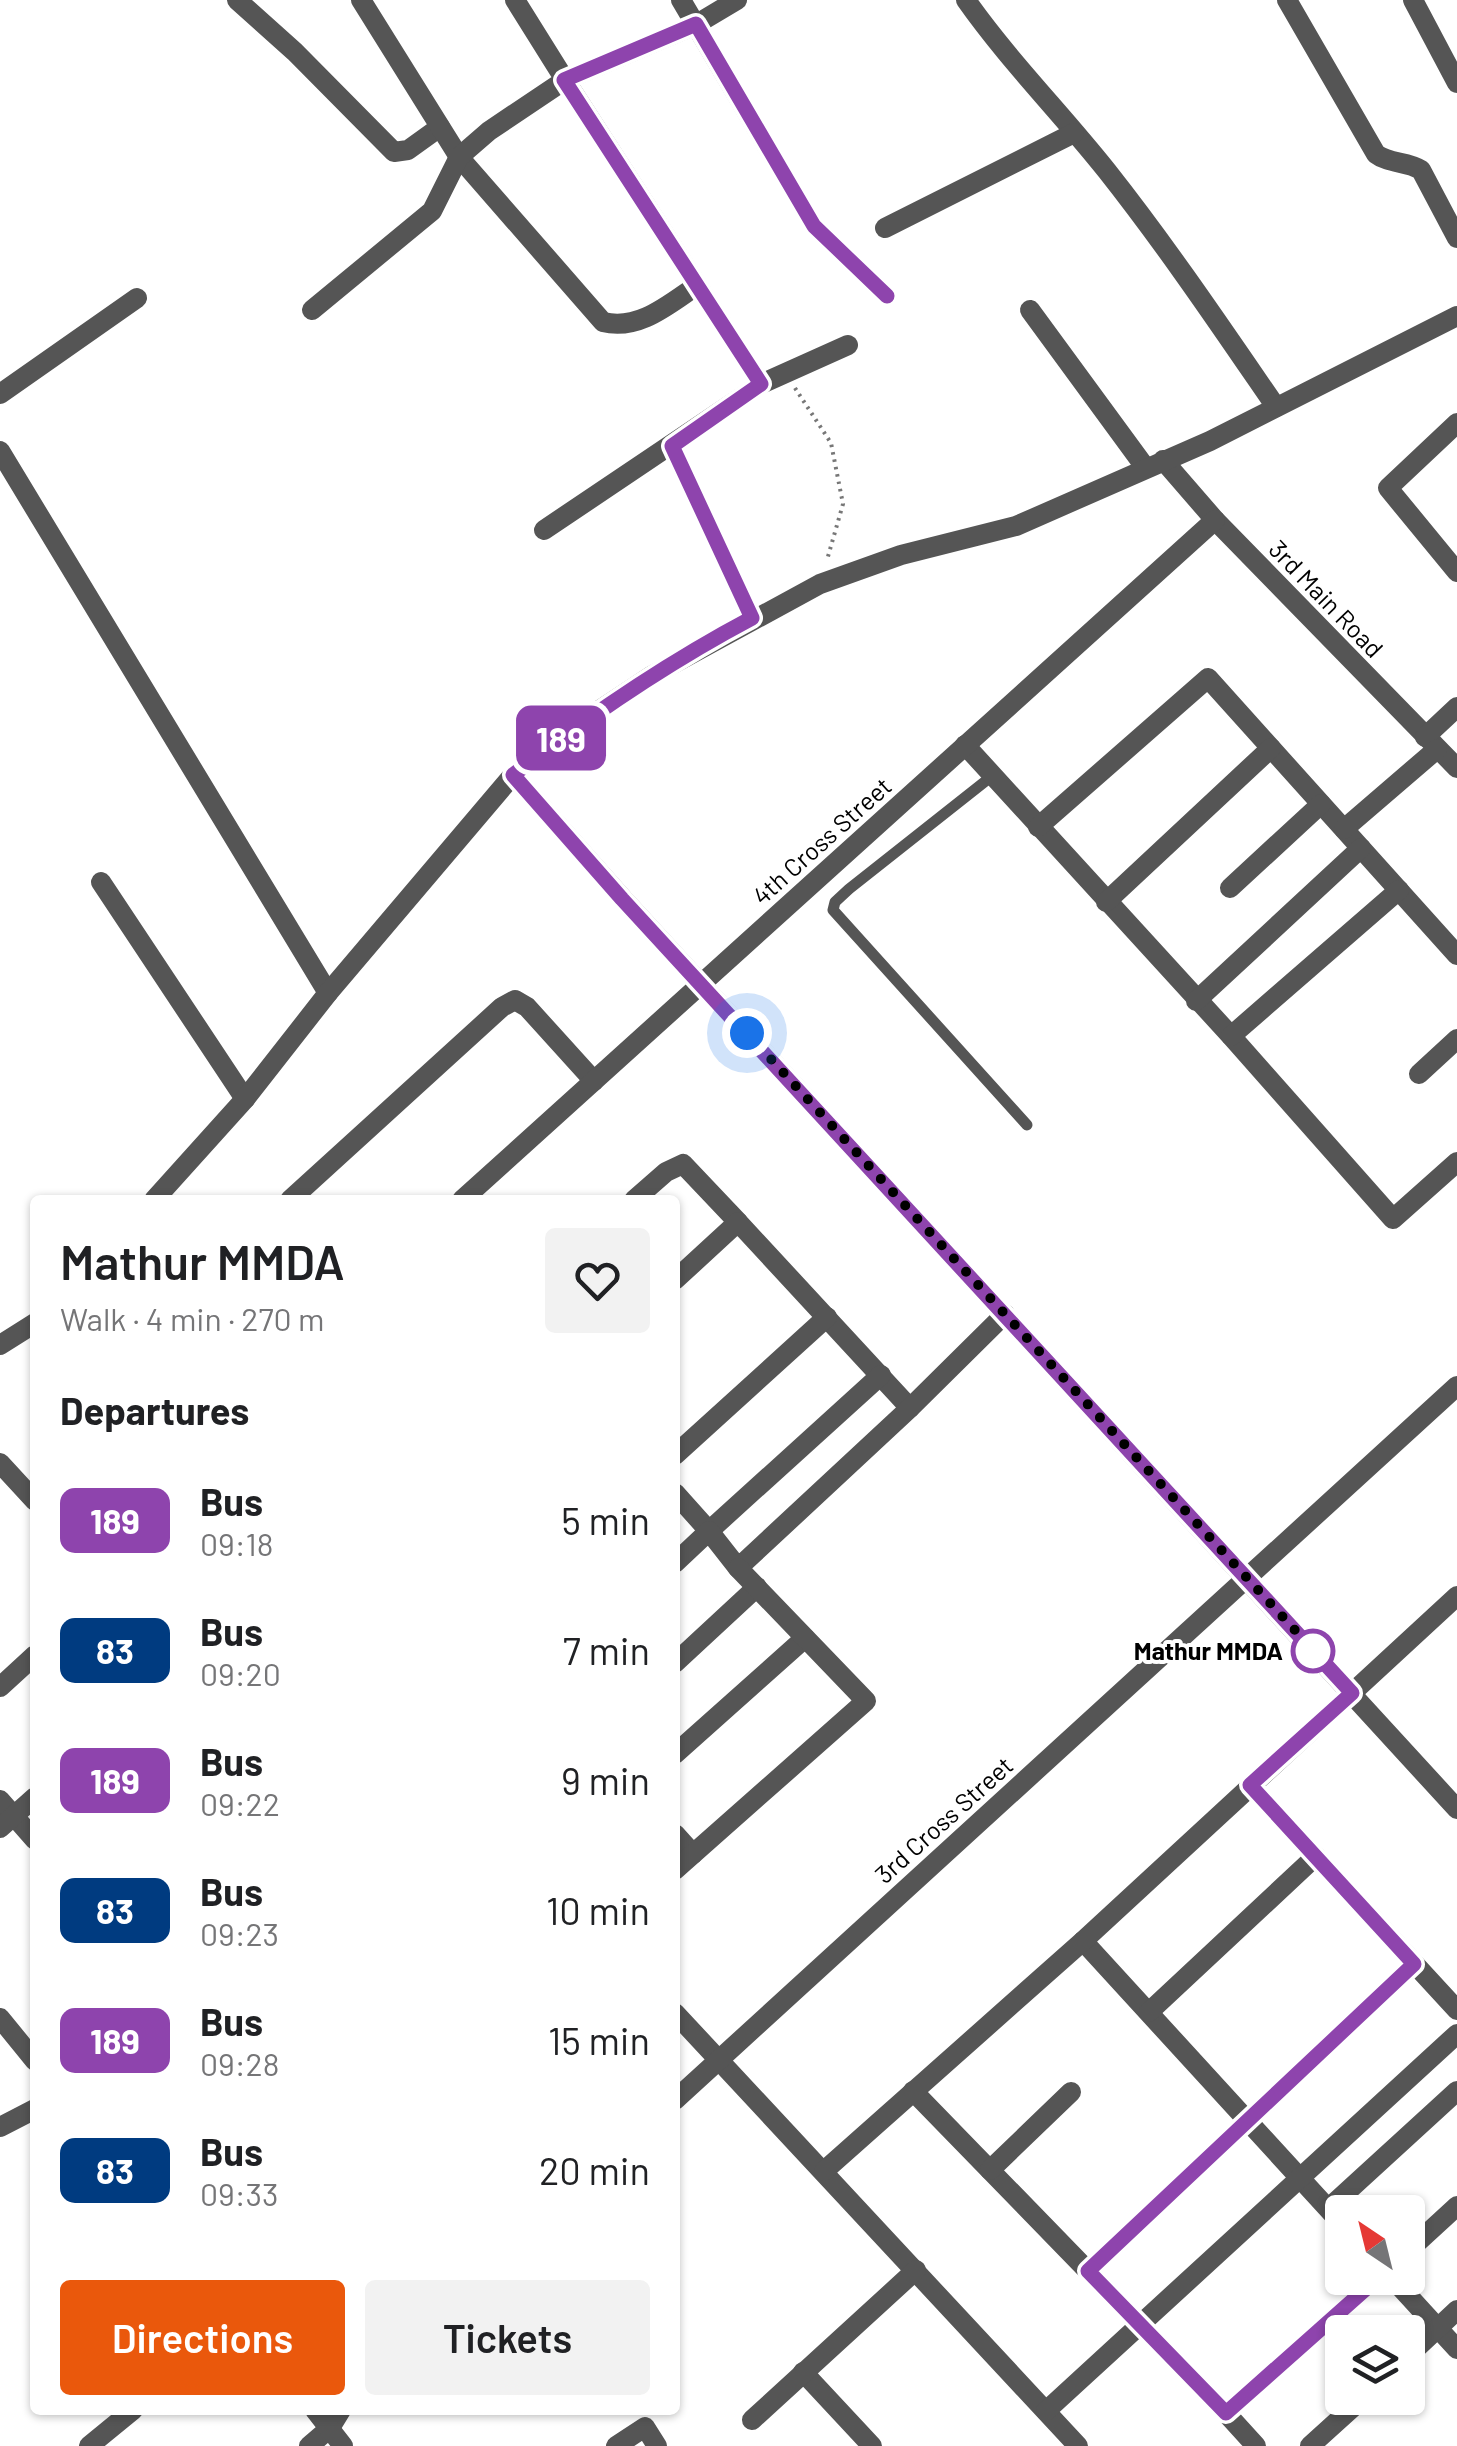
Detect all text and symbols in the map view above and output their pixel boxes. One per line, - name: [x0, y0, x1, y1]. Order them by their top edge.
- street label: 3rd Main Road: [1263, 533, 1390, 663]
- line badge: 189: [504, 706, 618, 770]
- text: 189: [536, 717, 586, 759]
- street label: 4th Cross Street: [746, 770, 897, 910]
- your location: [722, 1008, 772, 1058]
- button: heart: [545, 1228, 650, 1333]
- text: Mathur MMDA: [60, 1232, 345, 1290]
- text: Walk · 4 min · 270 m: [60, 1299, 325, 1337]
- text: Departures: [60, 1387, 249, 1433]
- text: Bus: [200, 1478, 263, 1524]
- text: 5 min: [561, 1497, 650, 1543]
- text: 189: [90, 1499, 140, 1541]
- text: 09:18: [200, 1524, 273, 1562]
- text: Bus: [200, 1608, 263, 1654]
- text: 7 min: [563, 1627, 650, 1673]
- text: 83: [96, 1629, 134, 1671]
- marker: Mathur MMDA: [1292, 1630, 1334, 1672]
- place label: Mathur MMDA: [1134, 1635, 1283, 1665]
- text: 09:20: [200, 1654, 281, 1692]
- text: Bus: [200, 1738, 263, 1784]
- street label: 3rd Cross Street: [868, 1749, 1018, 1889]
- text: 9 min: [561, 1757, 650, 1803]
- text: 189: [90, 1759, 140, 1801]
- text: 09:22: [200, 1784, 280, 1822]
- text: Bus: [200, 1868, 263, 1914]
- text: 10 min: [546, 1887, 650, 1933]
- text: 83: [96, 1889, 134, 1931]
- text: 09:23: [200, 1914, 279, 1952]
- text: Bus: [200, 1998, 263, 2044]
- text: 15 min: [548, 2017, 650, 2063]
- text: 189: [90, 2019, 140, 2061]
- text: 09:28: [200, 2044, 279, 2082]
- text: Bus: [200, 2128, 263, 2174]
- text: 20 min: [539, 2147, 650, 2193]
- text: 83: [96, 2149, 134, 2191]
- text: 09:33: [200, 2174, 279, 2212]
- north arrow: [1325, 2195, 1425, 2295]
- map controls: [1325, 2195, 1425, 2415]
- button: Directions: [60, 2280, 345, 2395]
- button: Tickets: [365, 2280, 650, 2395]
- button: layers: [1325, 2315, 1425, 2415]

